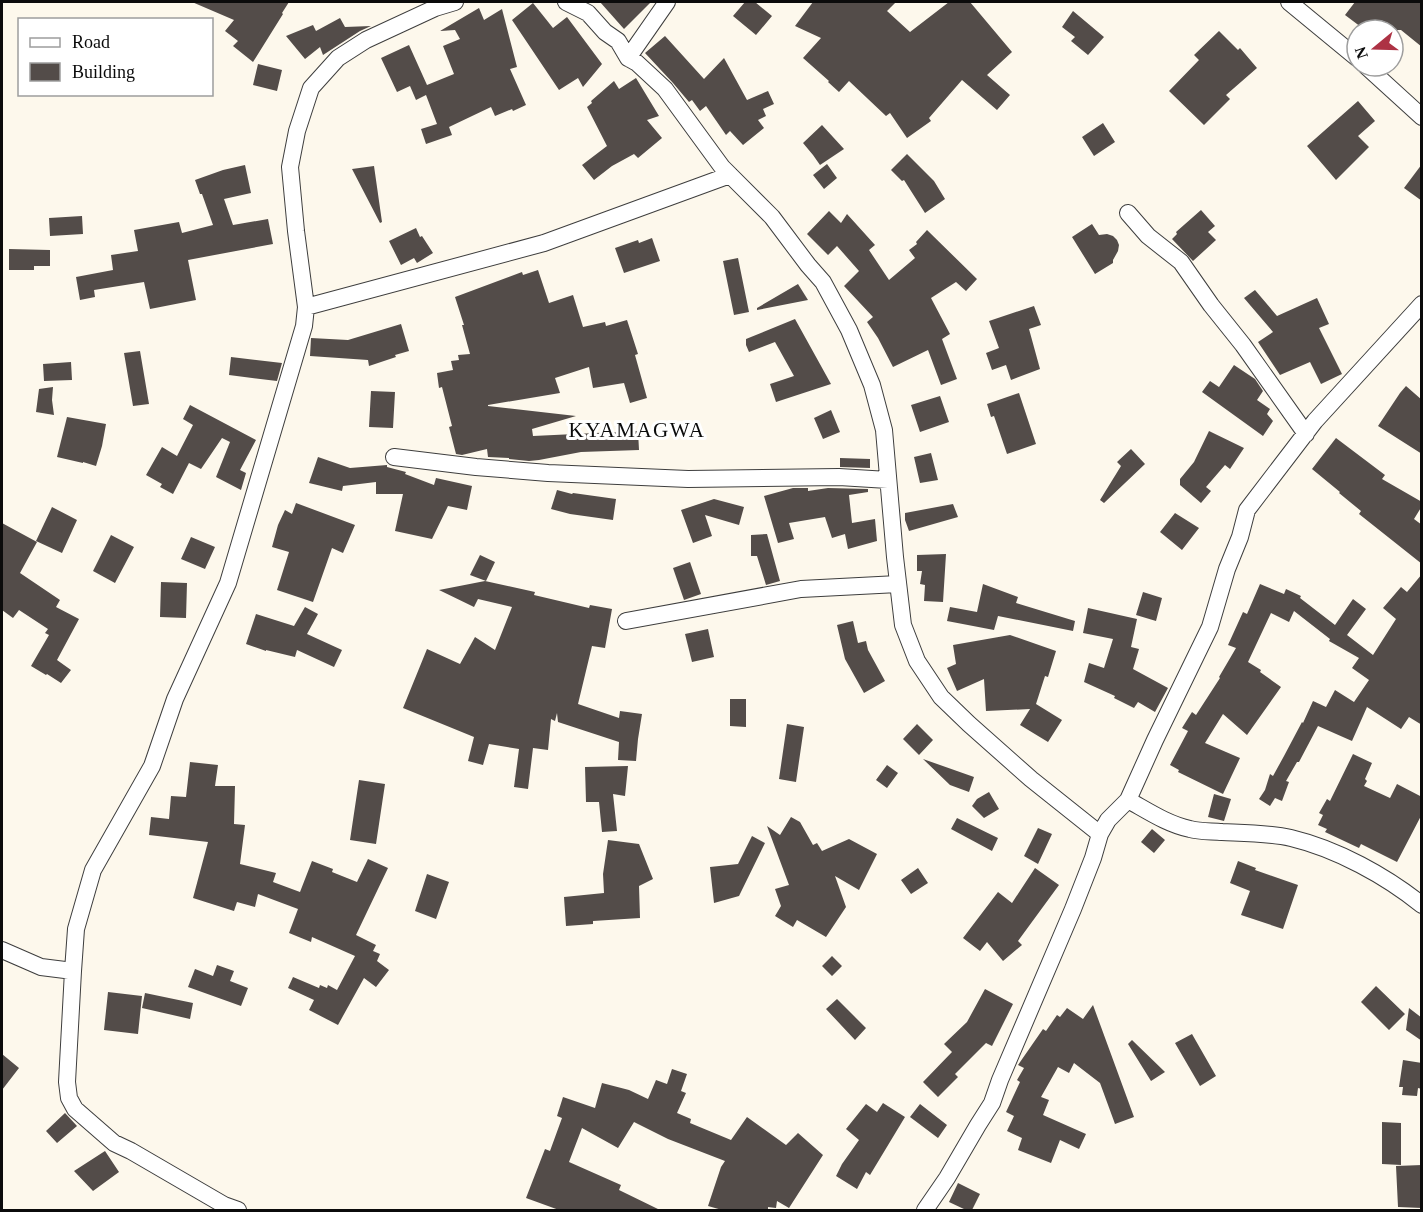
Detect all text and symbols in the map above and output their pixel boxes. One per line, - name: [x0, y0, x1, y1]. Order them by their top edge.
- legend: [18, 18, 213, 96]
- north arrow: [1345, 18, 1405, 78]
- text: Road: [72, 32, 110, 52]
- text: N: [1351, 44, 1371, 61]
- text: Building: [72, 62, 135, 82]
- district label: KYAMAGWA: [569, 418, 705, 442]

